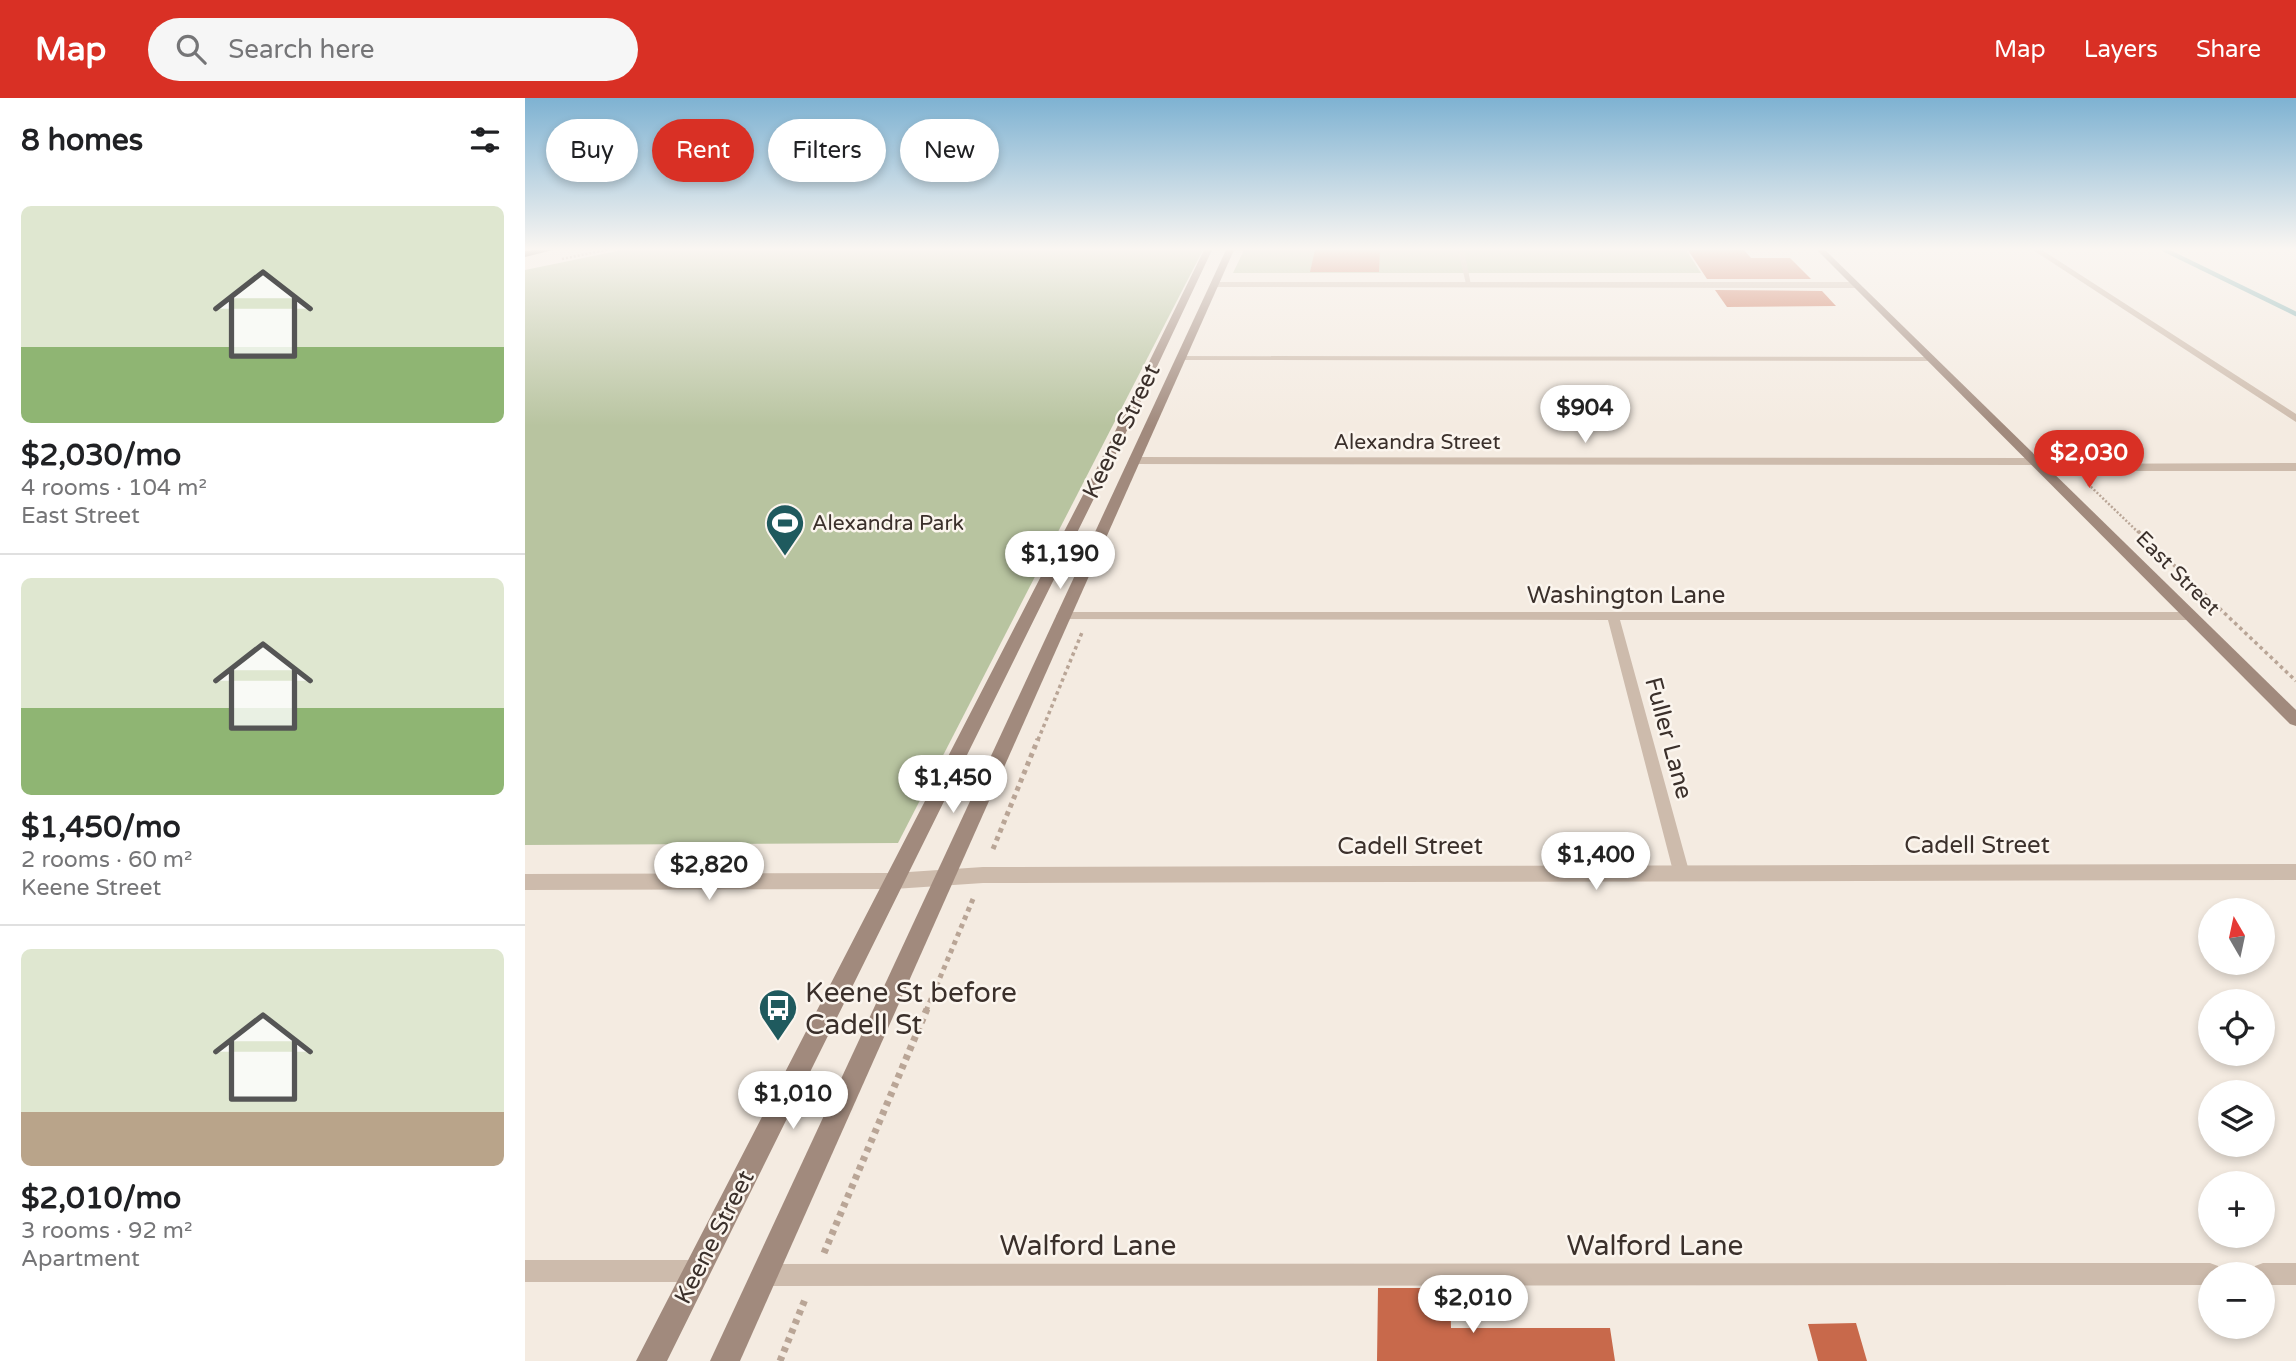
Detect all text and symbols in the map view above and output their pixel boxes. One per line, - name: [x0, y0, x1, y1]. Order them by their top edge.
- search box: [148, 18, 638, 81]
- text: Map: [35, 30, 106, 69]
- icon: search: [172, 30, 210, 68]
- text: Search here: [228, 34, 374, 65]
- text: Map: [1994, 35, 2046, 64]
- text: Layers: [2084, 35, 2158, 64]
- text: Share: [2196, 35, 2261, 64]
- chip: Buy: [546, 119, 638, 182]
- chip: Rent: [652, 119, 754, 182]
- chip: Filters: [768, 119, 886, 182]
- chip: New: [900, 119, 999, 182]
- icon: filters: [466, 121, 504, 159]
- text: 8 homes: [21, 122, 143, 159]
- icon: home: [200, 251, 326, 377]
- street label: Keene Street: [1076, 359, 1167, 503]
- pin: $904: [1544, 386, 1626, 445]
- text: $904: [1556, 394, 1614, 422]
- street label: Alexandra Street: [1333, 430, 1501, 455]
- pin: $2,030: [2032, 430, 2146, 490]
- text: $2,030/mo: [21, 437, 181, 474]
- text: $2,030: [2050, 439, 2128, 467]
- text: 4 rooms · 104 m²: [21, 474, 207, 502]
- text: East Street: [21, 502, 140, 530]
- sports icon: Alexandra Park: [764, 502, 806, 557]
- place label: Alexandra Park: [812, 511, 964, 536]
- street label: East Street: [2130, 526, 2225, 621]
- pin: $1,190: [1003, 532, 1117, 591]
- text: $1,190: [1021, 540, 1099, 568]
- street label: Washington Lane: [1527, 581, 1725, 610]
- icon: home: [200, 623, 326, 749]
- street label: Fuller Lane: [1638, 674, 1699, 802]
- pin: $1,450: [896, 756, 1010, 815]
- text: $1,450: [914, 764, 992, 792]
- text: $1,450/mo: [21, 809, 181, 846]
- street label: Cadell Street: [1904, 831, 2050, 860]
- street label: Cadell Street: [1337, 832, 1483, 861]
- pin: $1,400: [1539, 832, 1653, 892]
- text: $1,400: [1557, 841, 1635, 869]
- pin: $2,820: [652, 842, 766, 902]
- text: 2 rooms · 60 m²: [21, 846, 192, 874]
- text: $2,820: [670, 851, 748, 879]
- text: Keene Street: [21, 874, 161, 902]
- north arrow: [2198, 898, 2275, 975]
- map controls: [2198, 898, 2275, 1339]
- place label: Keene St before Cadell St: [805, 976, 1017, 1042]
- bus stop icon: Keene St before Cadell St: [757, 987, 799, 1042]
- button: locate: [2198, 989, 2275, 1066]
- icon: home: [200, 994, 326, 1120]
- pin: $1,010: [736, 1072, 850, 1131]
- text: $1,010: [754, 1080, 832, 1108]
- button: layers: [2198, 1080, 2275, 1157]
- street label: Keene Street: [668, 1165, 761, 1309]
- button: +: [2198, 1171, 2275, 1248]
- text: $2,010/mo: [21, 1180, 181, 1217]
- text: 3 rooms · 92 m²: [21, 1217, 192, 1245]
- street label: Walford Lane: [1000, 1229, 1176, 1263]
- street label: Walford Lane: [1567, 1229, 1743, 1263]
- text: Apartment: [21, 1245, 140, 1273]
- button: −: [2198, 1262, 2275, 1339]
- pin: $2,010: [1416, 1276, 1530, 1335]
- text: $2,010: [1434, 1284, 1512, 1312]

